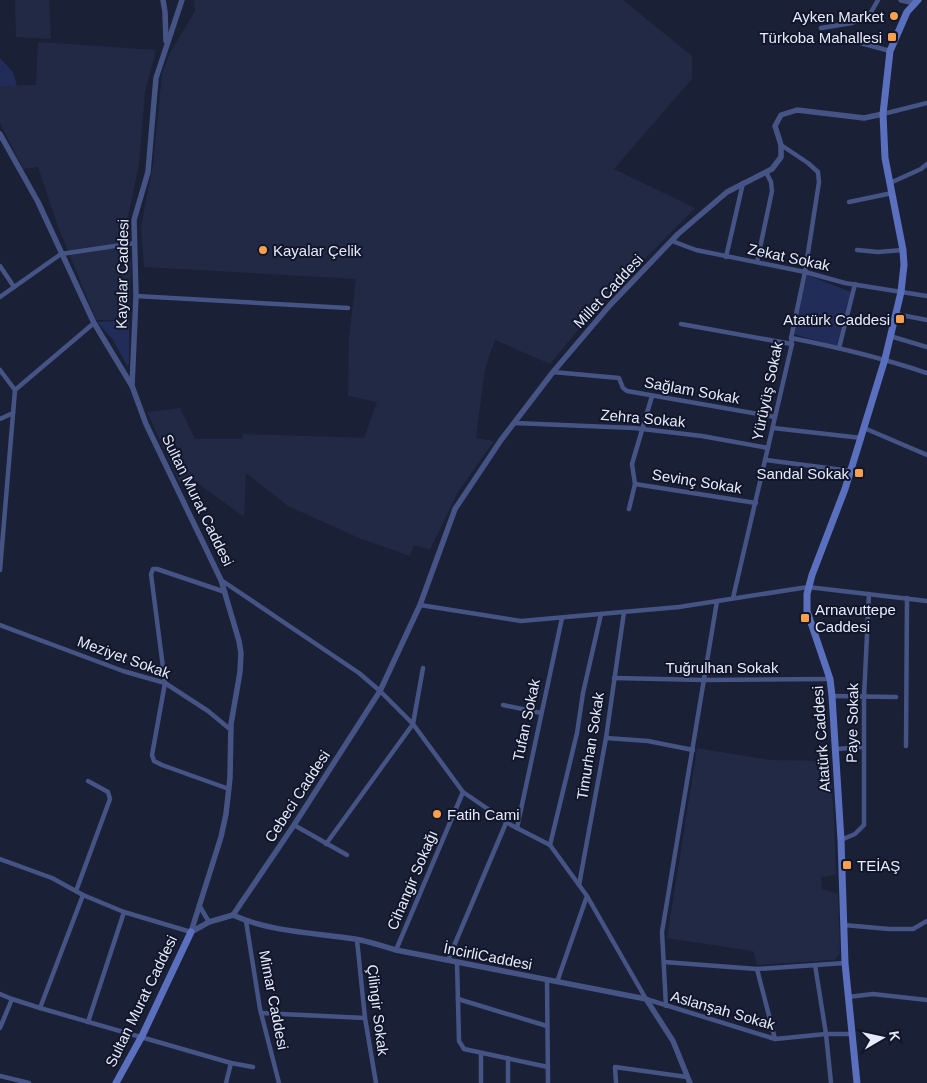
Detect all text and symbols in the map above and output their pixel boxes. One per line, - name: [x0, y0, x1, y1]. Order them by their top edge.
- place label: Ayken Market: [793, 8, 885, 25]
- marker: Ayken Market: [888, 10, 900, 22]
- place label: Türkoba Mahallesi: [759, 29, 882, 46]
- marker: Türkoba Mahallesi: [886, 31, 898, 43]
- street label: Kayalar Caddesi: [113, 219, 131, 329]
- street label: Zekat Sokak: [746, 240, 832, 274]
- place label: Kayalar Çelik: [273, 242, 362, 259]
- marker: Kayalar Çelik: [257, 244, 269, 256]
- street label: Millet Caddesi: [570, 251, 646, 331]
- place label: Atatürk Caddesi: [783, 311, 890, 328]
- marker: Atatürk Caddesi: [894, 313, 906, 325]
- street label: Yürüyüş Sokak: [748, 339, 786, 442]
- street label: Sağlam Sokak: [643, 373, 742, 407]
- street label: Zehra Sokak: [600, 406, 687, 430]
- street label: Sultan Murat Caddesi: [159, 431, 237, 569]
- street label: Sevinç Sokak: [651, 465, 744, 497]
- place label: Sandal Sokak: [756, 465, 849, 482]
- marker: Sandal Sokak: [853, 467, 865, 479]
- place label: Arnavuttepe Caddesi: [815, 601, 896, 635]
- marker: Arnavuttepe Caddesi: [799, 612, 811, 624]
- street label: Meziyet Sokak: [75, 632, 173, 682]
- street label: Tuğrulhan Sokak: [666, 659, 779, 676]
- street label: Tufan Sokak: [509, 677, 543, 763]
- street label: Paye Sokak: [843, 682, 861, 763]
- street label: Atatürk Caddesi: [809, 685, 833, 793]
- street label: Timurhan Sokak: [573, 691, 607, 801]
- street label: Cebeci Caddesi: [261, 747, 333, 845]
- place label: Fatih Cami: [447, 806, 520, 823]
- marker: Fatih Cami: [431, 808, 443, 820]
- street label: Cihangir Sokağı: [383, 828, 441, 932]
- place label: TEİAŞ: [857, 857, 900, 874]
- marker: TEİAŞ: [841, 859, 853, 871]
- street label: Sultan Murat Caddesi: [102, 932, 180, 1070]
- street label: İncirliCaddesi: [442, 939, 534, 973]
- street label: Mimar Caddesi: [256, 949, 292, 1051]
- street label: Çilingir Sokak: [364, 963, 392, 1057]
- street label: Aslanşah Sokak: [669, 987, 778, 1033]
- north arrow: [857, 1013, 907, 1063]
- text: K: [886, 1030, 904, 1042]

